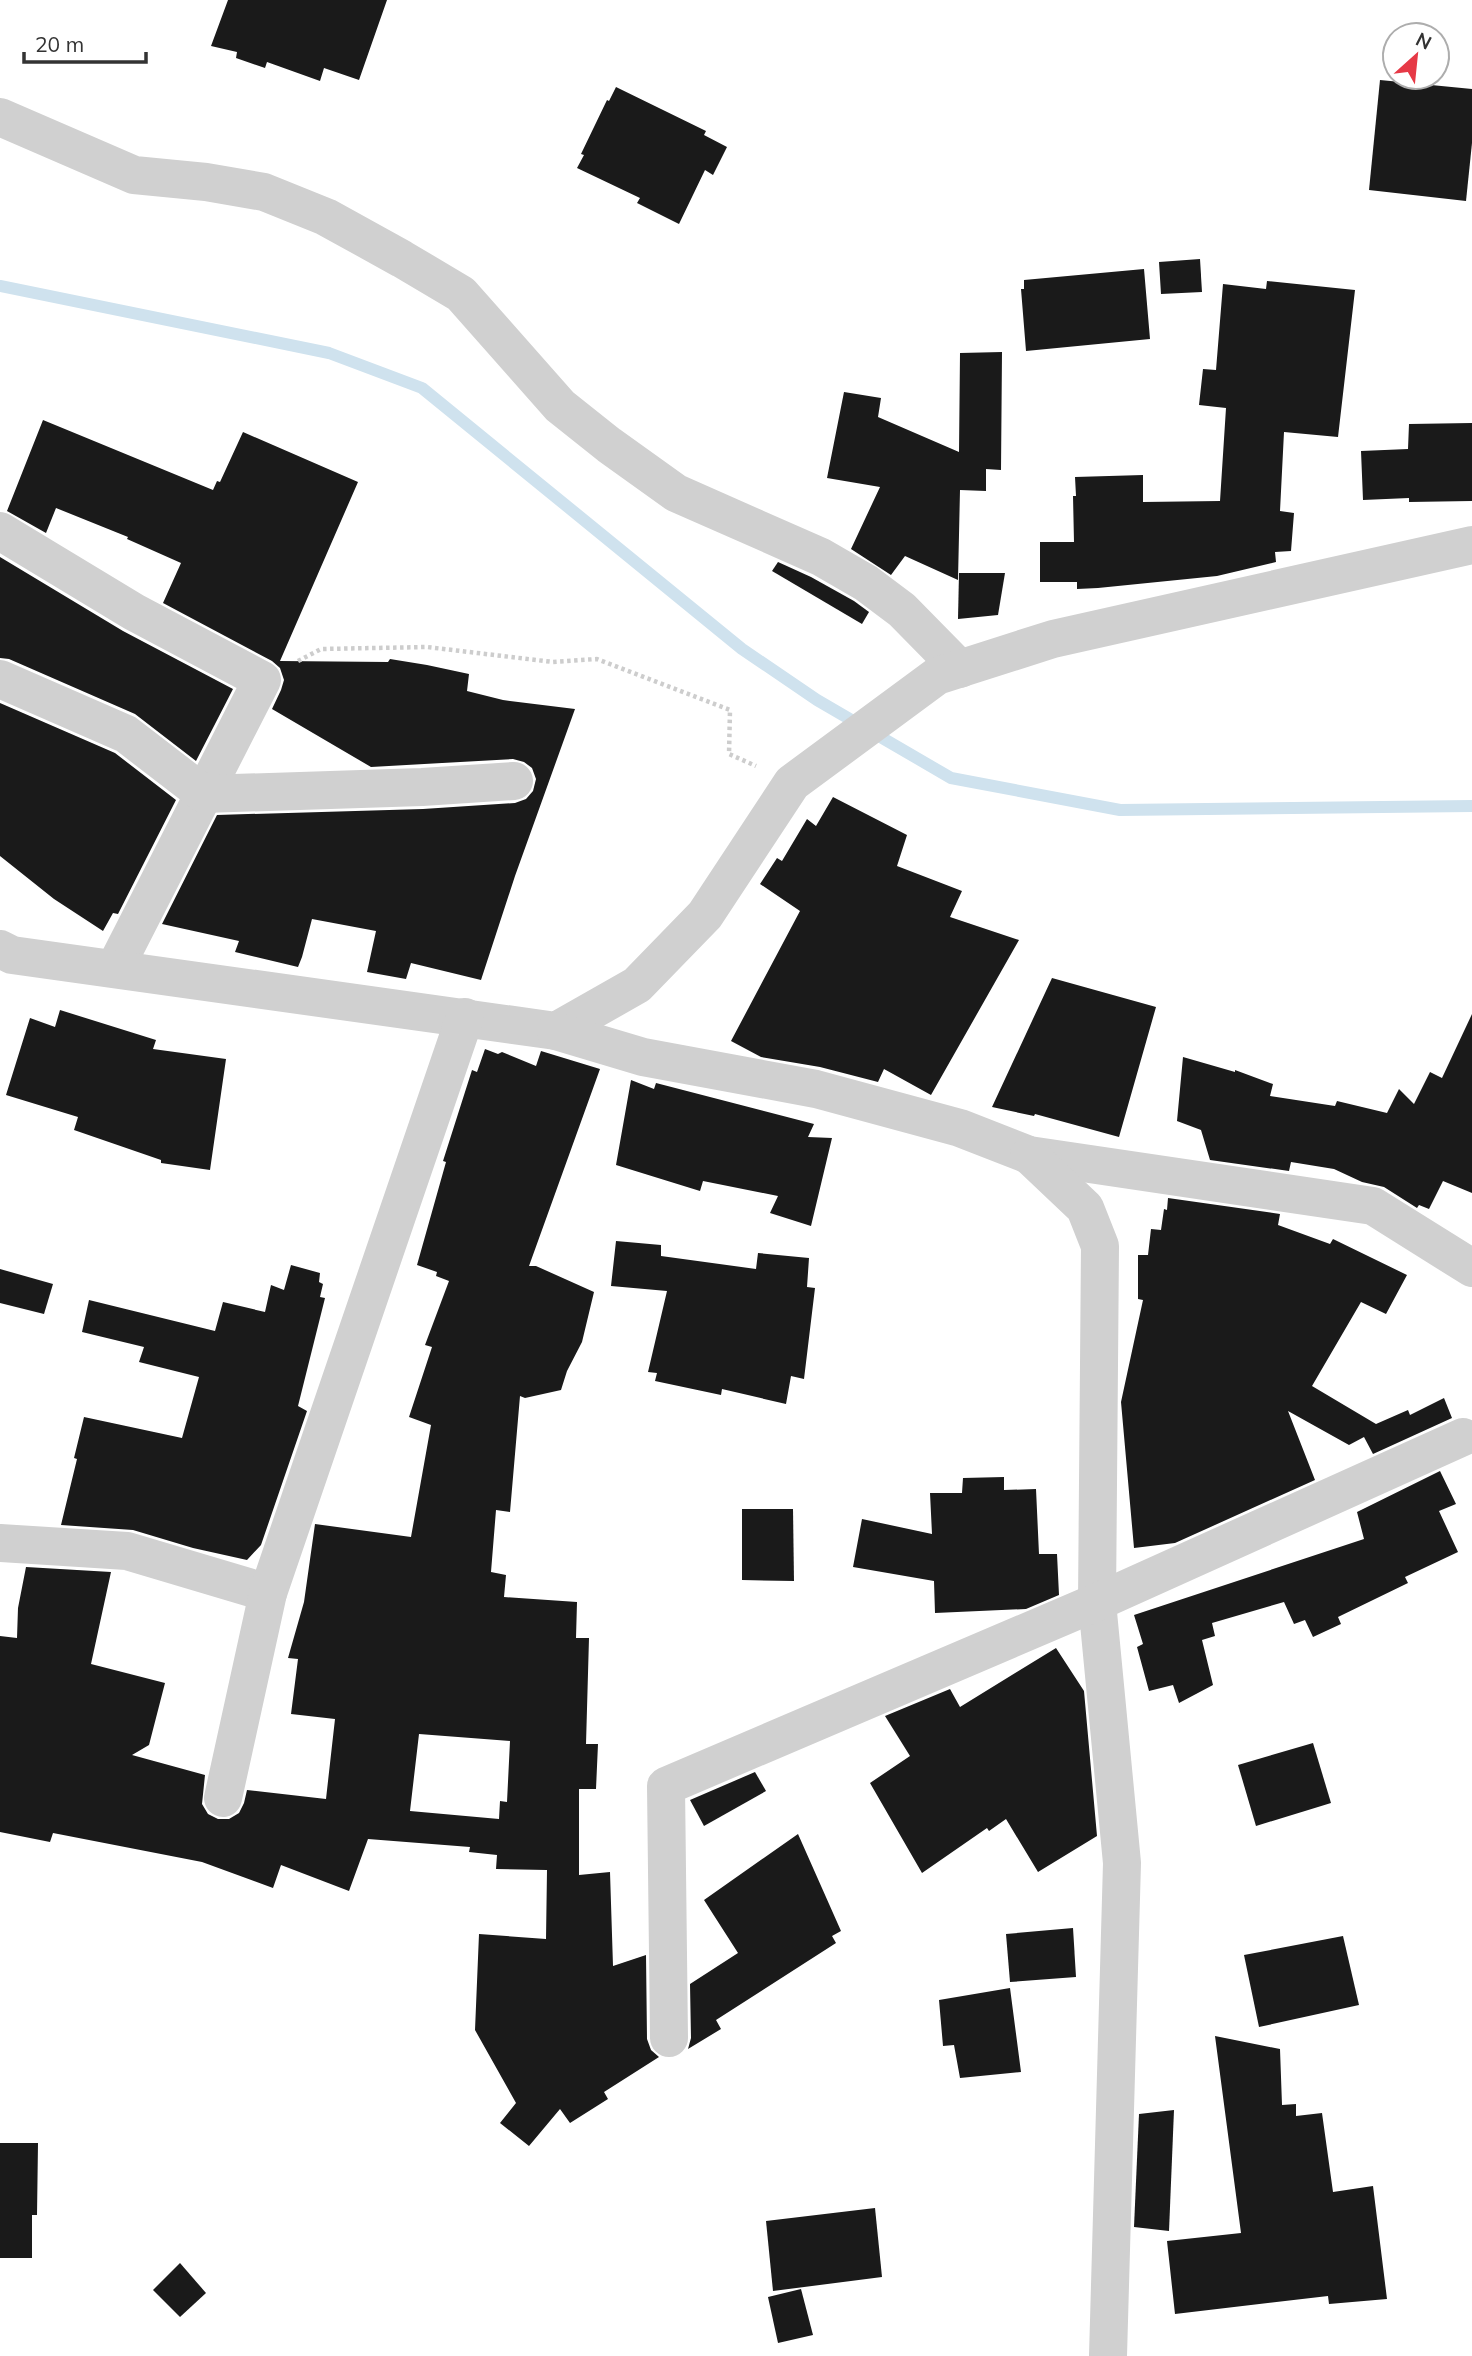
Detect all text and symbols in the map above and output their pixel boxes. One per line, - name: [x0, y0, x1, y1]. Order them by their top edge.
- scale bar: [24, 21, 147, 65]
- north arrow: [1381, 21, 1451, 91]
- text: N: [1412, 27, 1436, 55]
- text: 20 m: [35, 31, 84, 57]

